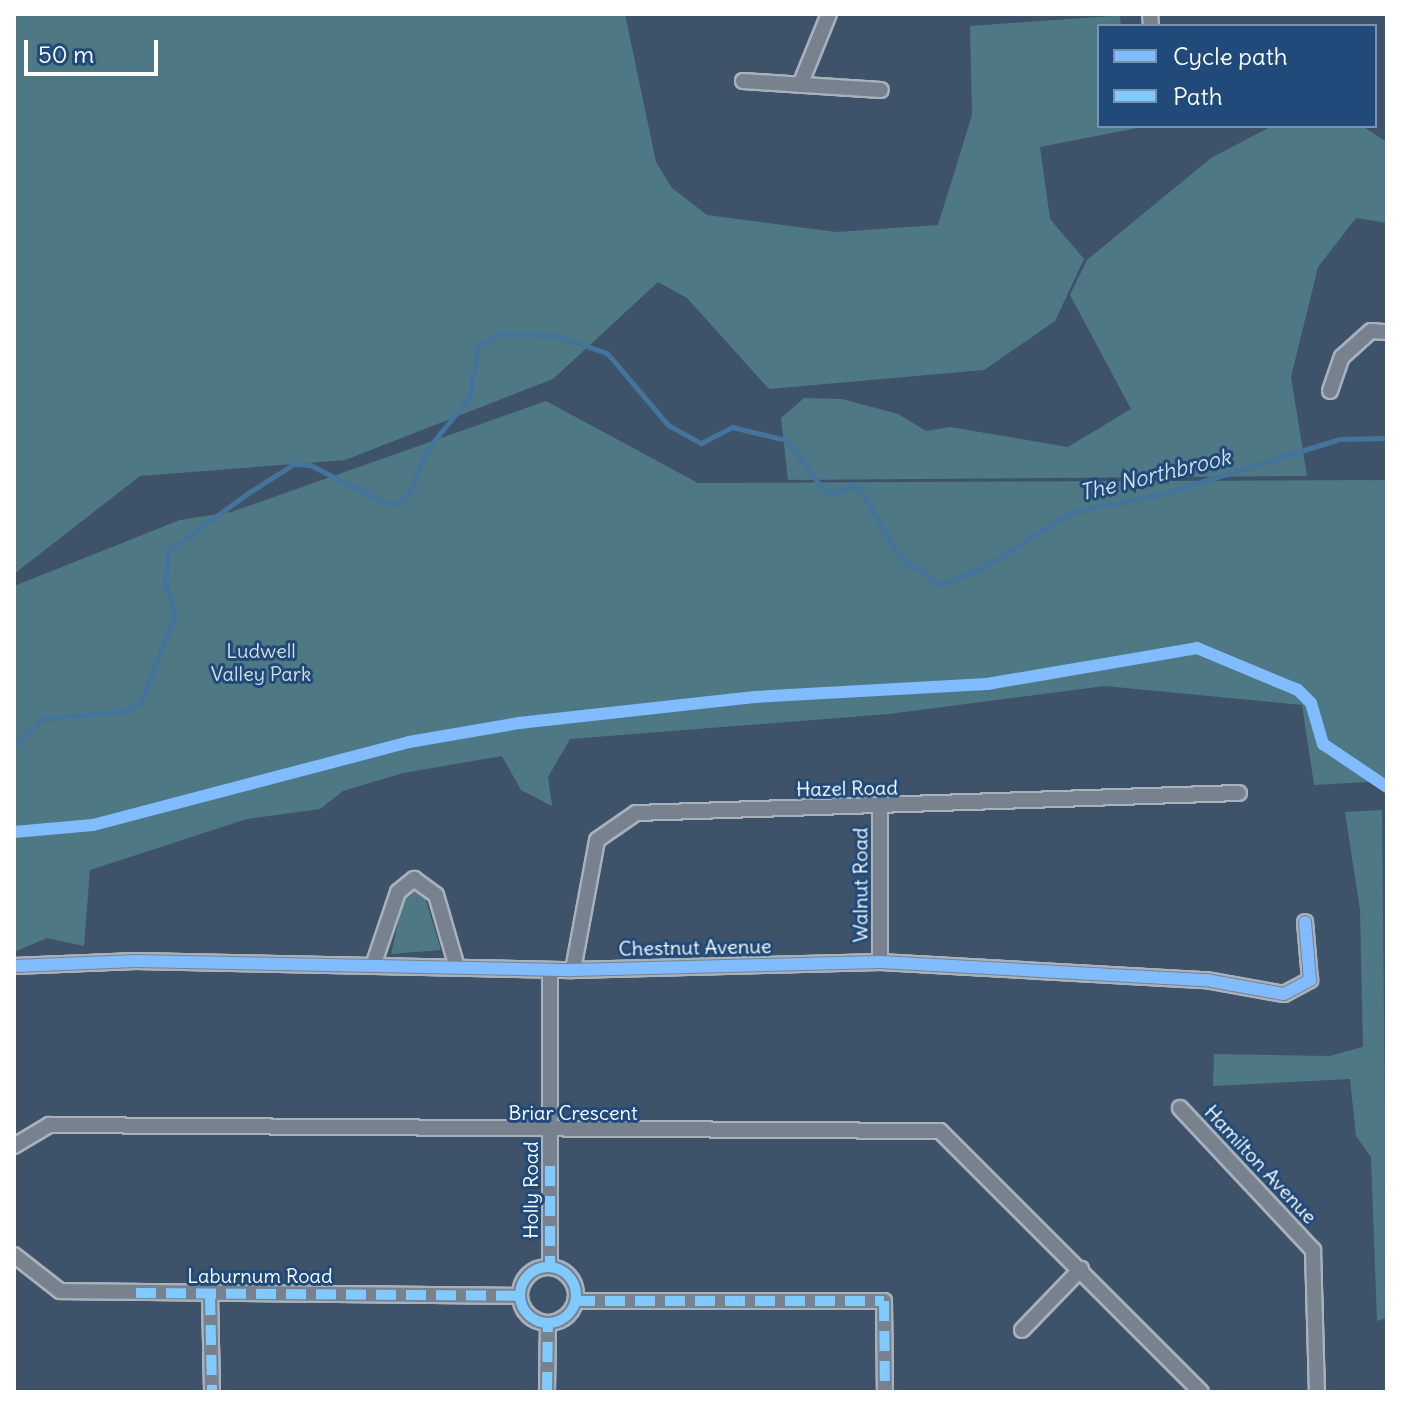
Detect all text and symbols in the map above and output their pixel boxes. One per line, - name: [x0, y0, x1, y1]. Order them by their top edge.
- scale bar: [28, 24, 162, 74]
- legend: [1097, 24, 1377, 128]
- text: 50 m: [38, 39, 94, 69]
- text: Cycle path: [1173, 41, 1288, 71]
- text: Path: [1173, 81, 1223, 111]
- water label: The Northbrook: [1077, 443, 1233, 507]
- park label: Ludwell Valley Park: [211, 639, 311, 686]
- street label: Hazel Road: [796, 775, 898, 801]
- street label: Walnut Road: [848, 828, 872, 942]
- street label: Chestnut Avenue: [618, 934, 772, 960]
- street label: Briar Crescent: [508, 1100, 638, 1124]
- street label: Hamilton Avenue: [1200, 1100, 1322, 1228]
- street label: Holly Road: [518, 1141, 542, 1239]
- street label: Laburnum Road: [187, 1263, 333, 1287]

